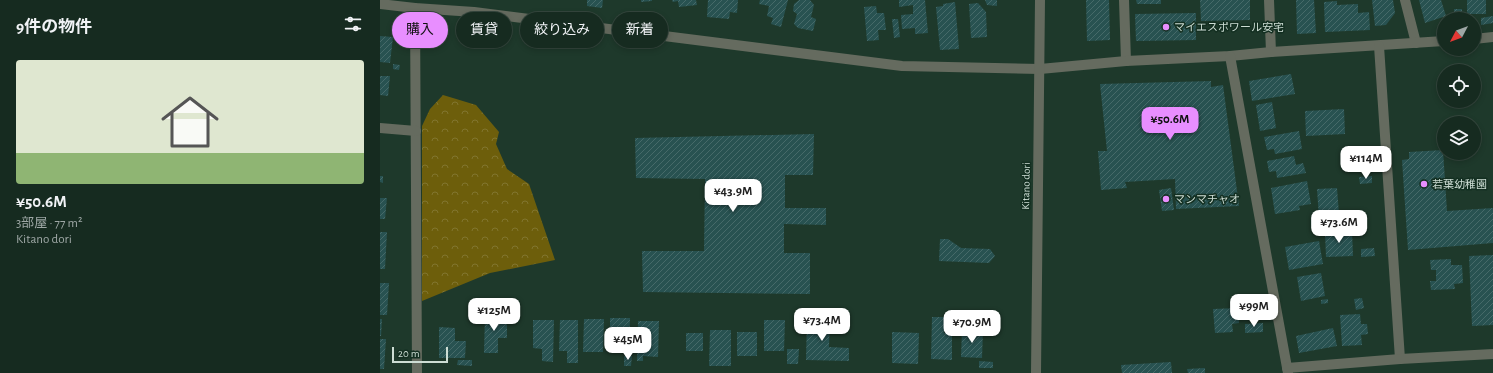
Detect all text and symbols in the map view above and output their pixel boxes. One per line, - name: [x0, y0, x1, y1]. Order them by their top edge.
- chip: 購入: [392, 12, 448, 48]
- chip: 賃貸: [456, 12, 512, 48]
- chip: 絞り込み: [520, 12, 604, 48]
- chip: 新着: [612, 12, 668, 48]
- north arrow: [1437, 12, 1481, 56]
- map controls: [1437, 12, 1481, 160]
- icon: filters: [342, 13, 364, 35]
- text: 9件の物件: [16, 18, 92, 35]
- marker: マイエスポワール安宅: [1161, 22, 1171, 32]
- place label: マイエスポワール安宅: [1174, 22, 1284, 33]
- button: locate: [1437, 64, 1481, 108]
- icon: home: [154, 86, 226, 158]
- pin: ¥50.6M: [1137, 107, 1203, 141]
- text: ¥50.6M: [1151, 113, 1189, 126]
- button: layers: [1437, 116, 1481, 160]
- pin: ¥114M: [1338, 146, 1394, 180]
- text: ¥114M: [1349, 152, 1383, 165]
- street label: Kitano dori: [1020, 162, 1032, 210]
- place label: 若葉幼稚園: [1432, 178, 1487, 190]
- pin: ¥43.9M: [700, 179, 766, 213]
- marker: 若葉幼稚園: [1419, 179, 1429, 189]
- text: ¥43.9M: [714, 185, 752, 198]
- text: ¥50.6M: [16, 193, 67, 210]
- marker: マンマチャオ: [1161, 194, 1171, 204]
- place label: マンマチャオ: [1174, 194, 1240, 205]
- pin: ¥73.6M: [1306, 210, 1372, 244]
- text: ¥73.6M: [1320, 216, 1358, 229]
- text: 3部屋 · 77 m²: [16, 217, 83, 230]
- text: Kitano dori: [16, 233, 72, 246]
- pin: ¥99M: [1230, 294, 1278, 328]
- pin: ¥125M: [466, 298, 522, 332]
- text: ¥99M: [1239, 300, 1269, 313]
- text: ¥125M: [477, 304, 511, 317]
- pin: ¥73.4M: [789, 308, 855, 342]
- pin: ¥70.9M: [939, 310, 1005, 344]
- text: ¥73.4M: [803, 314, 841, 327]
- text: ¥70.9M: [953, 316, 991, 329]
- pin: ¥45M: [604, 327, 652, 361]
- text: ¥45M: [613, 333, 643, 346]
- scale bar: [392, 345, 448, 364]
- text: 20 m: [398, 348, 419, 359]

